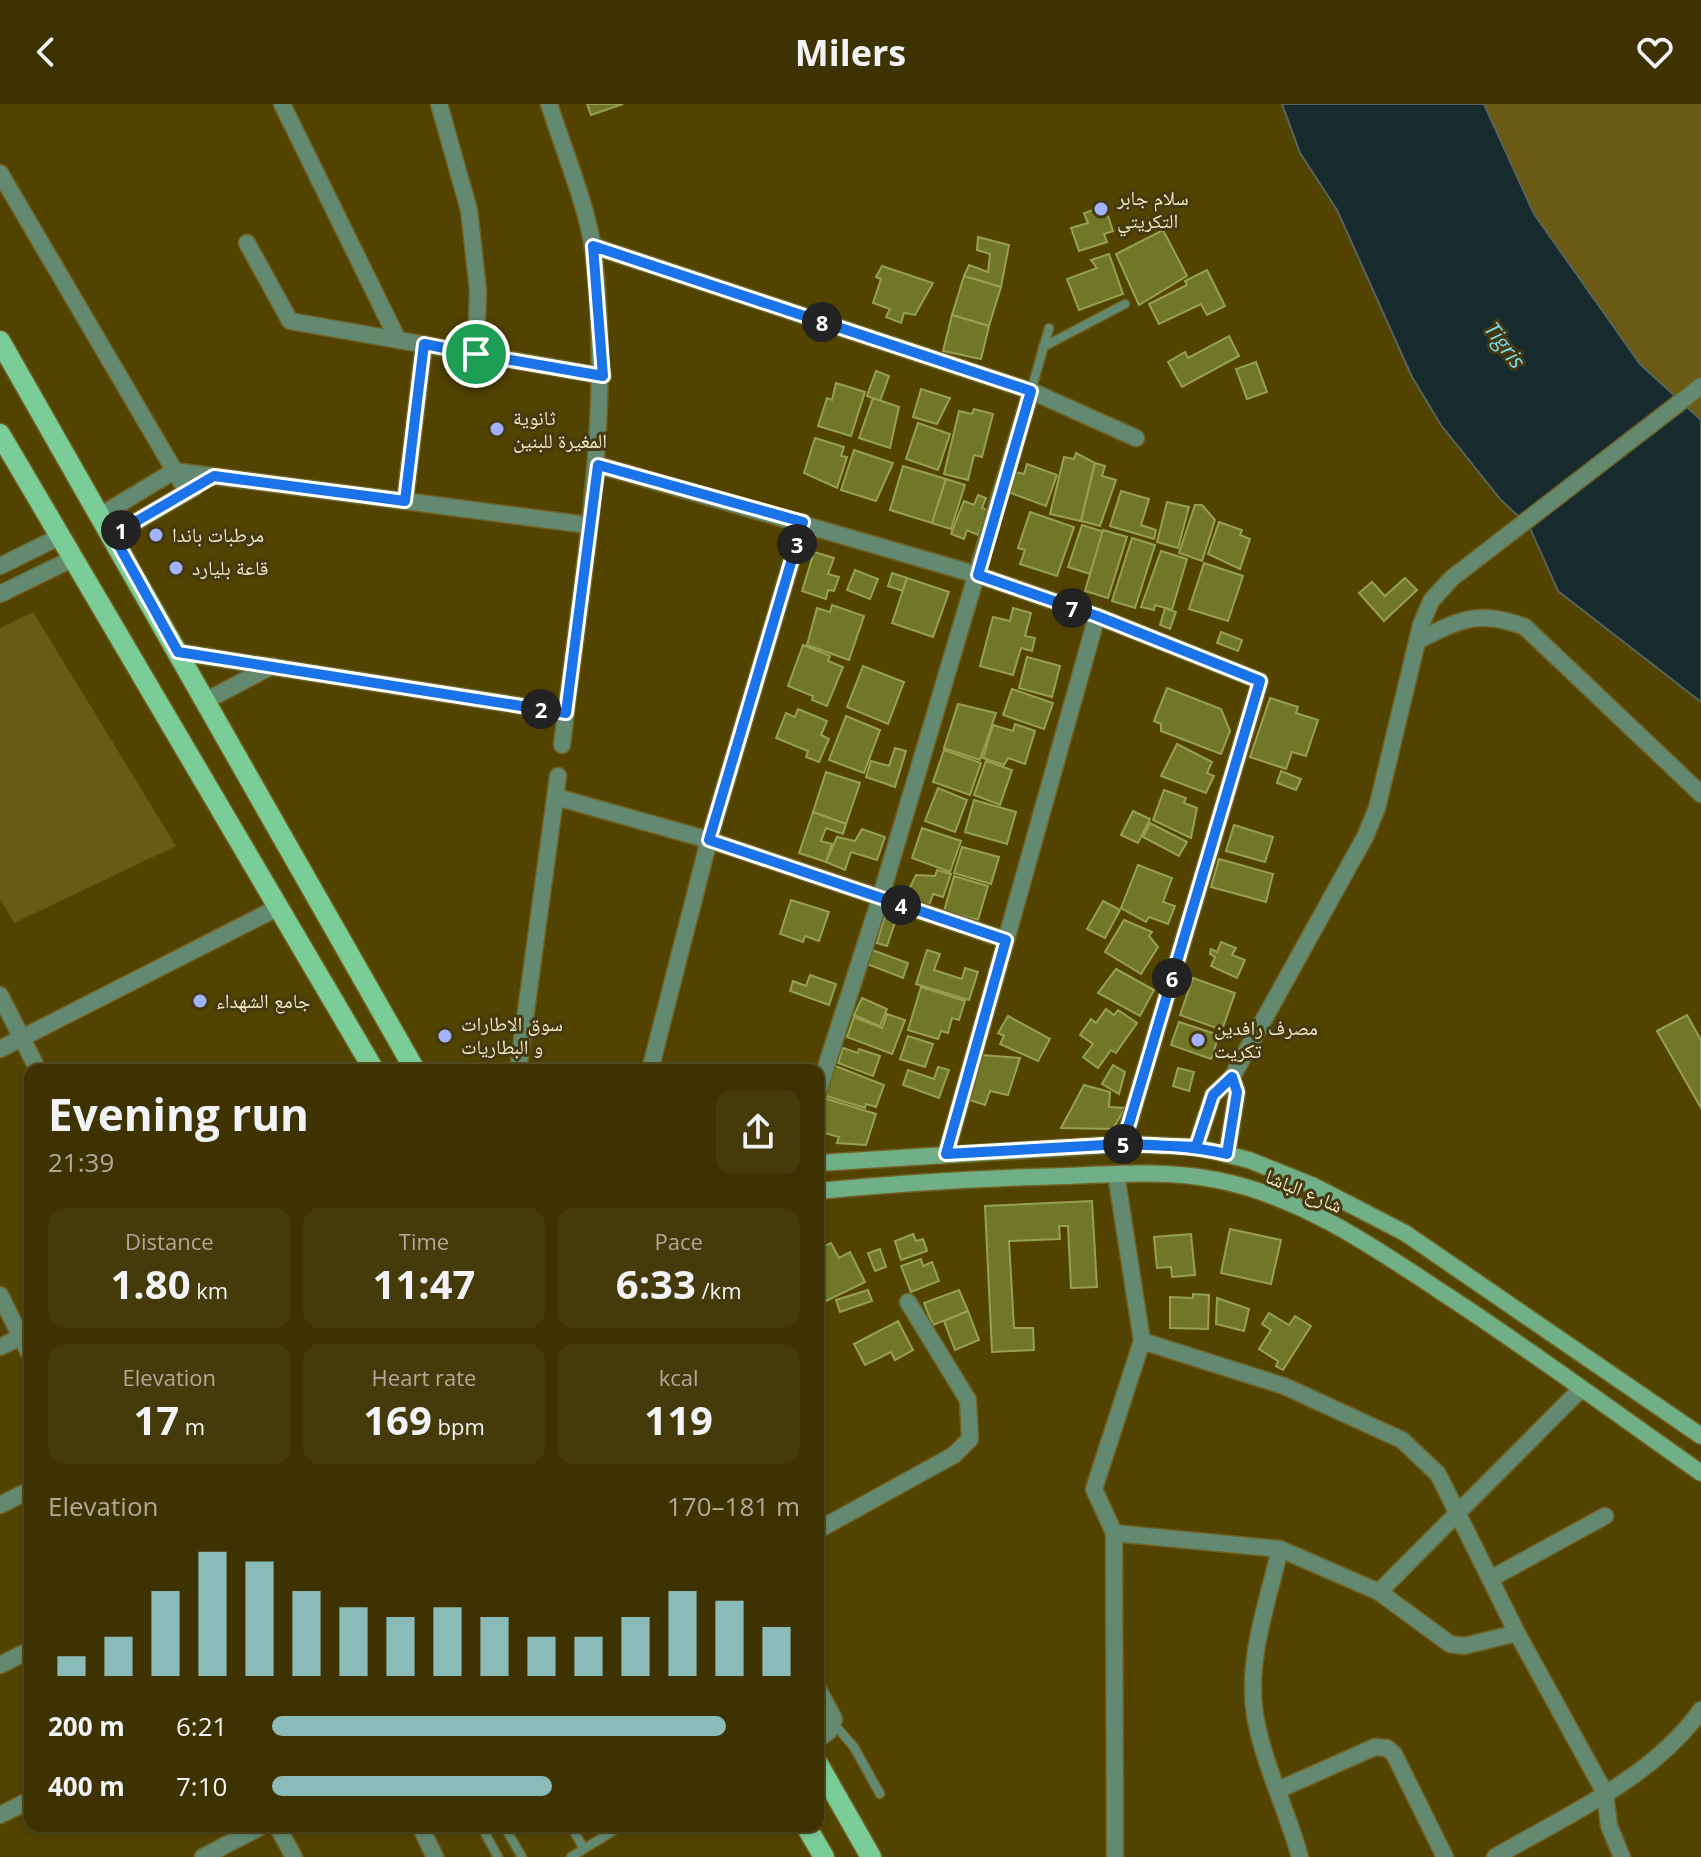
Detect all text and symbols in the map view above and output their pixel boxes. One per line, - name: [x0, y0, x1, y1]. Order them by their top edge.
- text: Milers: [795, 28, 906, 77]
- icon: back: [24, 30, 68, 74]
- icon: heart: [1633, 30, 1677, 74]
- place label: سلام جابر التكريتي: [1116, 184, 1189, 237]
- marker: سلام جابر التكريتي: [1092, 200, 1110, 218]
- pin: 8: [802, 302, 842, 342]
- text: 8: [816, 307, 828, 337]
- water label: Tigris: [1478, 315, 1534, 374]
- pin: [442, 320, 510, 388]
- icon: arrive: [454, 332, 498, 376]
- place label: ثانوية المغيرة للبنين: [513, 404, 607, 454]
- marker: ثانوية المغيرة للبنين: [488, 420, 506, 438]
- pin: 1: [101, 510, 141, 550]
- text: 1: [115, 515, 127, 545]
- place label: مرطبات باندا: [172, 521, 264, 548]
- pin: 3: [777, 524, 817, 564]
- marker: مرطبات باندا: [147, 526, 165, 544]
- text: 3: [791, 529, 803, 559]
- place label: قاعة بليارد: [192, 554, 268, 581]
- marker: قاعة بليارد: [167, 559, 185, 577]
- pin: 7: [1052, 588, 1092, 628]
- text: 7: [1066, 593, 1078, 623]
- pin: 2: [521, 689, 561, 729]
- text: 2: [535, 694, 547, 724]
- pin: 4: [881, 885, 921, 925]
- text: 4: [895, 890, 907, 920]
- pin: 6: [1152, 958, 1192, 998]
- text: 6: [1166, 963, 1178, 993]
- place label: جامع الشهداء: [216, 987, 311, 1014]
- marker: جامع الشهداء: [191, 992, 209, 1010]
- place label: سوق الاطارات و البطاريات: [461, 1010, 563, 1060]
- place label: مصرف رافدين تكريت: [1214, 1014, 1318, 1064]
- marker: سوق الاطارات و البطاريات: [436, 1027, 454, 1045]
- marker: مصرف رافدين تكريت: [1189, 1031, 1207, 1049]
- text: Evening run: [48, 1084, 309, 1144]
- button: share: [716, 1090, 800, 1174]
- pin: 5: [1103, 1124, 1143, 1164]
- text: 5: [1117, 1129, 1129, 1159]
- text: 21:39: [48, 1144, 114, 1180]
- street label: شارع الباشا: [1261, 1162, 1347, 1219]
- text: Distance: [125, 1226, 214, 1256]
- text: Time: [399, 1226, 449, 1256]
- text: Pace: [654, 1226, 703, 1256]
- text: 1.80: [110, 1256, 191, 1311]
- text: 11:47: [373, 1256, 475, 1311]
- text: 6:33: [616, 1256, 696, 1311]
- text: km: [191, 1275, 228, 1305]
- text: /km: [696, 1275, 742, 1305]
- text: Elevation: [123, 1362, 216, 1392]
- text: Heart rate: [372, 1362, 476, 1392]
- text: kcal: [659, 1362, 699, 1392]
- text: 17: [133, 1392, 179, 1447]
- text: 169: [363, 1392, 432, 1447]
- text: 119: [644, 1392, 713, 1447]
- text: m: [179, 1411, 205, 1441]
- text: bpm: [432, 1411, 485, 1441]
- text: Elevation: [48, 1488, 158, 1524]
- text: 170–181 m: [667, 1488, 800, 1524]
- text: 200 m: [48, 1708, 125, 1744]
- text: 6:21: [176, 1708, 227, 1744]
- text: 400 m: [48, 1768, 125, 1804]
- text: 7:10: [176, 1768, 227, 1804]

